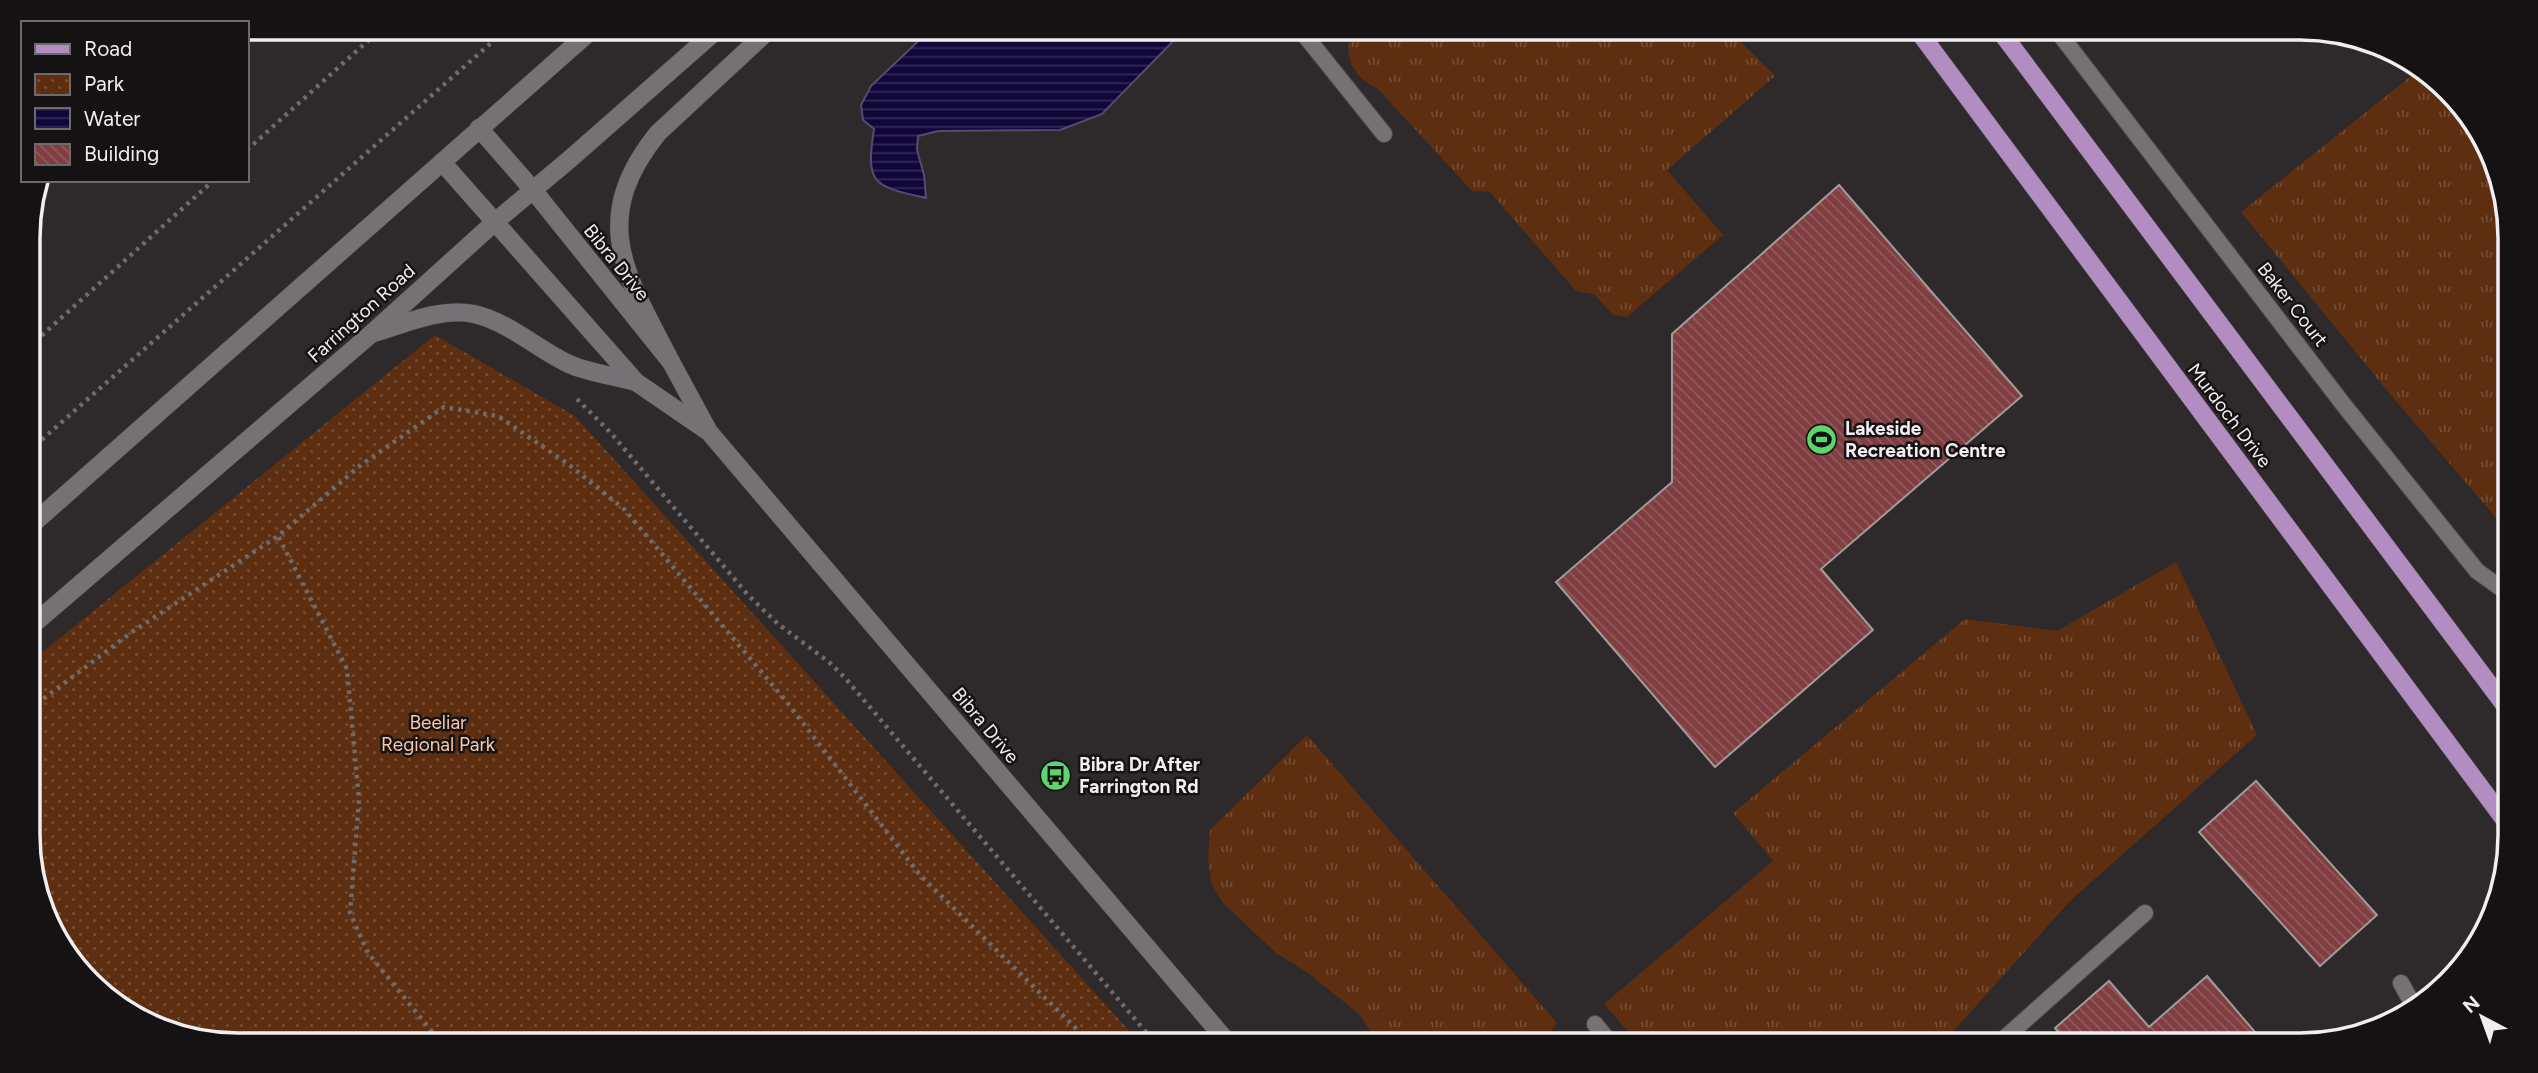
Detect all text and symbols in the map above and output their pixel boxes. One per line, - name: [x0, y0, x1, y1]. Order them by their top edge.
- legend: [21, 21, 248, 182]
- text: Road: [84, 36, 132, 61]
- text: Park: [84, 71, 125, 96]
- text: Water: [84, 106, 140, 131]
- text: Building: [84, 141, 159, 166]
- street label: Bibra Drive: [579, 219, 654, 305]
- street label: Baker Court: [2253, 258, 2333, 351]
- street label: Farrington Road: [303, 259, 420, 367]
- street label: Murdoch Drive: [2183, 359, 2276, 472]
- place label: Lakeside Recreation Centre: [1845, 417, 2006, 462]
- sports icon: Lakeside Recreation Centre: [1805, 422, 1839, 456]
- street label: Bibra Drive: [947, 683, 1024, 768]
- park label: Beeliar Regional Park: [381, 711, 496, 756]
- place label: Bibra Dr After Farrington Rd: [1079, 753, 1200, 798]
- bus stop icon: Bibra Dr After Farrington Rd: [1039, 758, 1073, 792]
- north arrow: [2447, 982, 2517, 1052]
- text: N: [2458, 991, 2484, 1018]

